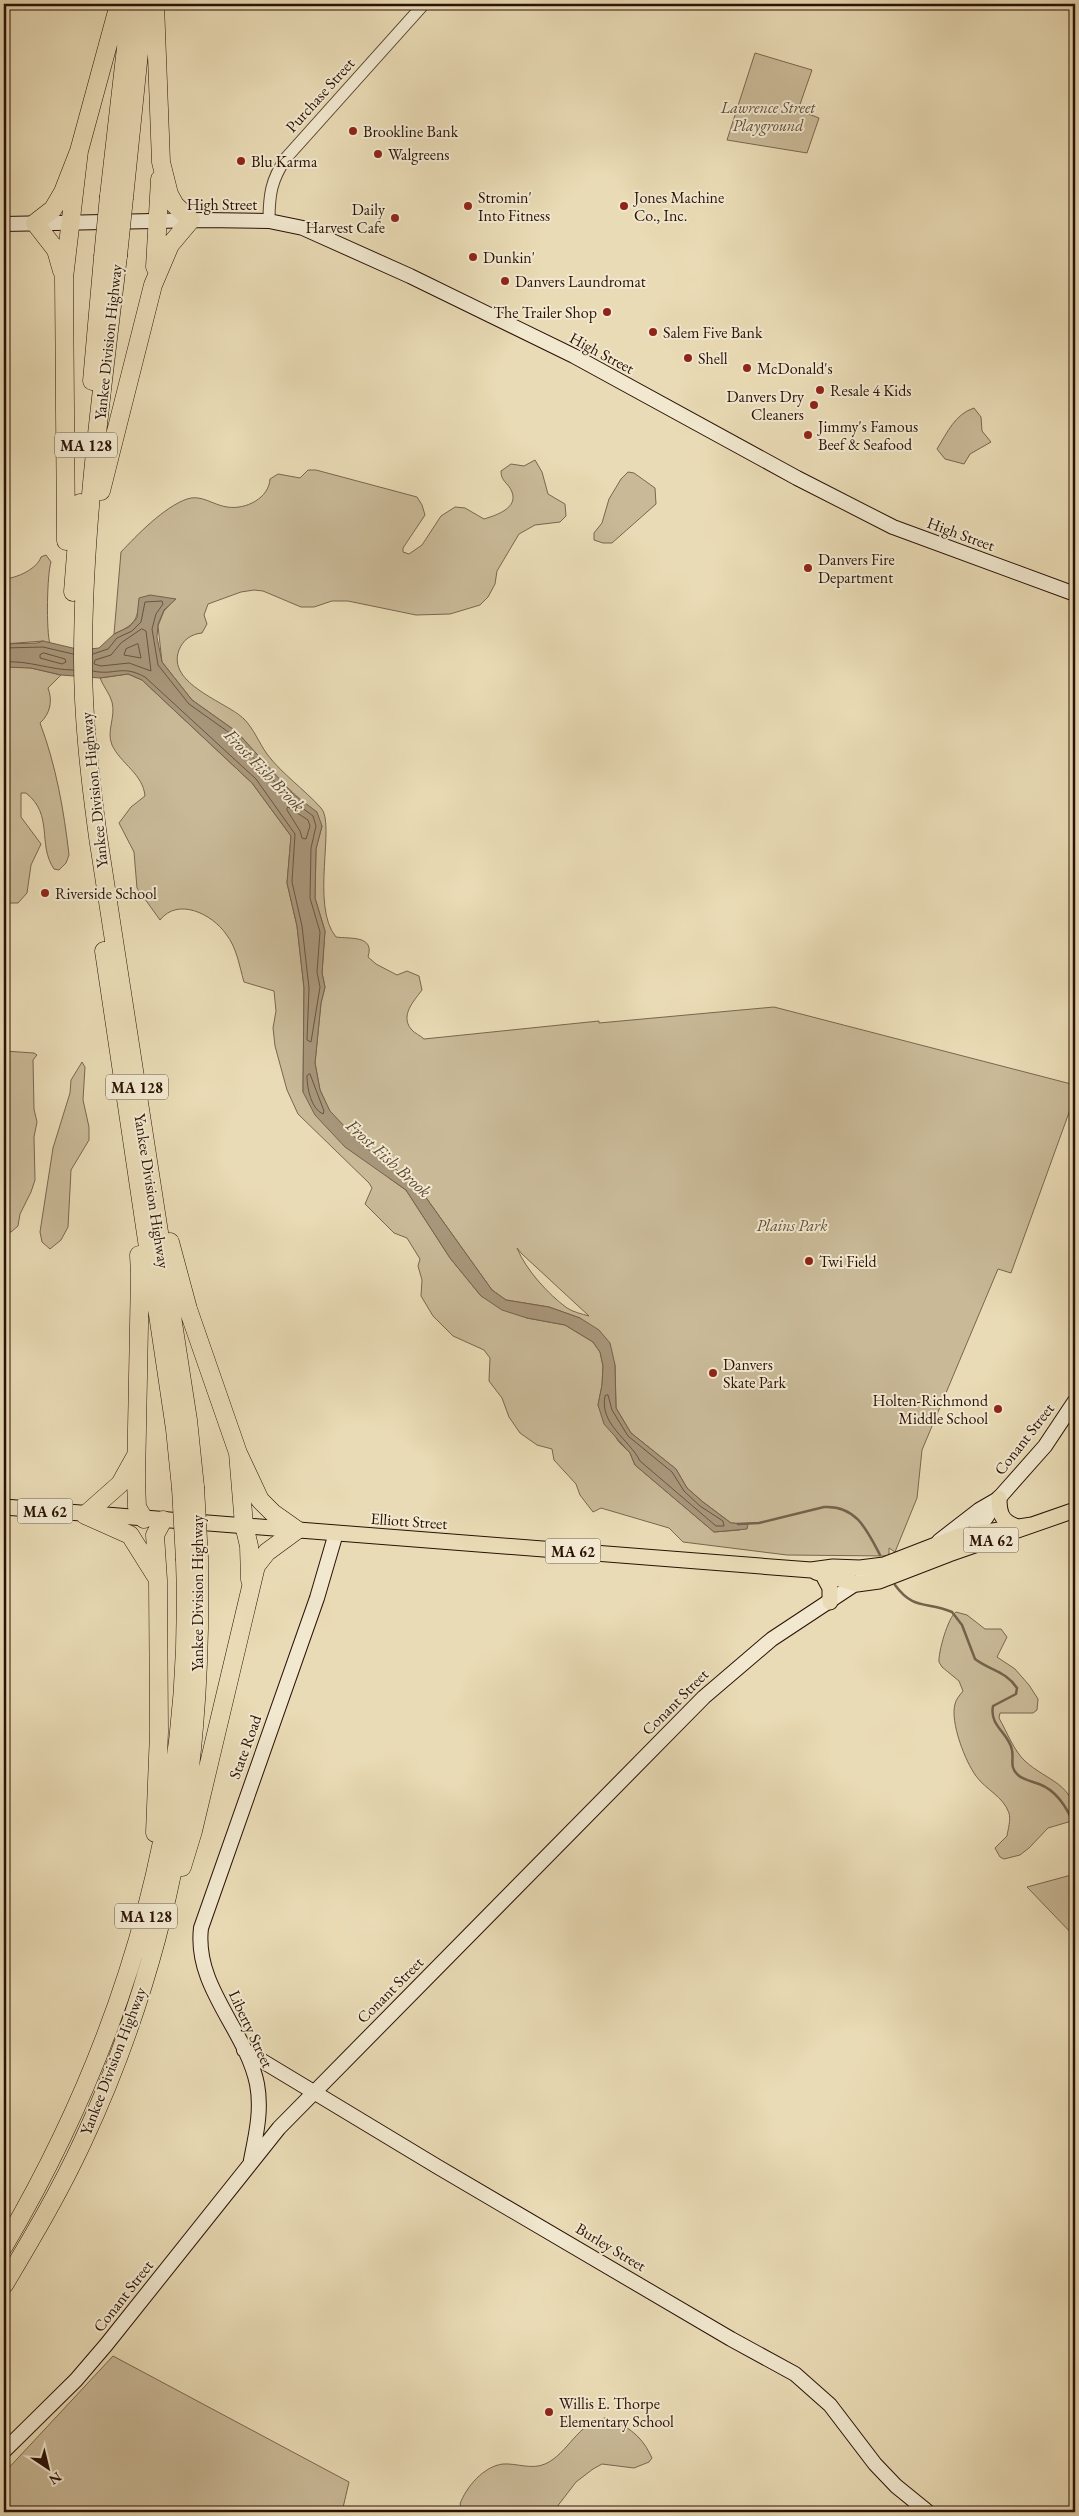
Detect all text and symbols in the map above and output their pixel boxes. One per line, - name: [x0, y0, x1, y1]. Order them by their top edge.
- street label: Purchase Street: [281, 53, 359, 137]
- park label: Lawrence Street Playground: [720, 97, 816, 136]
- place label: Brookline Bank: [363, 121, 459, 142]
- marker: Brookline Bank: [347, 125, 359, 137]
- place label: Walgreens: [388, 144, 450, 165]
- marker: Walgreens: [372, 148, 384, 160]
- place label: Blu Karma: [251, 151, 318, 172]
- marker: Blu Karma: [235, 155, 247, 167]
- place label: Stromin' Into Fitness: [478, 187, 550, 226]
- place label: Jones Machine Co., Inc.: [632, 187, 724, 226]
- street label: High Street: [187, 194, 257, 215]
- place label: Daily Harvest Cafe: [305, 199, 386, 238]
- marker: Stromin' Into Fitness: [462, 200, 474, 212]
- marker: Jones Machine Co., Inc.: [618, 200, 630, 212]
- marker: Daily Harvest Cafe: [389, 212, 401, 224]
- place label: Dunkin': [483, 247, 535, 268]
- marker: Dunkin': [467, 251, 479, 263]
- street label: Yankee Division Highway: [89, 262, 127, 421]
- place label: Danvers Laundromat: [515, 271, 646, 292]
- marker: Danvers Laundromat: [499, 275, 511, 287]
- place label: The Trailer Shop: [493, 302, 597, 323]
- marker: The Trailer Shop: [601, 306, 613, 318]
- place label: Salem Five Bank: [663, 322, 763, 343]
- marker: Salem Five Bank: [647, 326, 659, 338]
- street label: High Street: [566, 327, 638, 379]
- place label: Shell: [698, 348, 728, 369]
- marker: Shell: [682, 352, 694, 364]
- place label: McDonald's: [757, 358, 833, 379]
- marker: McDonald's: [741, 362, 753, 374]
- place label: Resale 4 Kids: [830, 380, 911, 401]
- marker: Resale 4 Kids: [814, 384, 826, 396]
- place label: Danvers Dry Cleaners: [727, 386, 805, 425]
- marker: Danvers Dry Cleaners: [808, 399, 820, 411]
- place label: Jimmy's Famous Beef & Seafood: [816, 416, 918, 455]
- marker: Jimmy's Famous Beef & Seafood: [802, 429, 814, 441]
- road number: MA 128: [55, 432, 117, 458]
- street label: High Street: [924, 512, 998, 556]
- place label: Danvers Fire Department: [818, 549, 895, 588]
- marker: Danvers Fire Department: [802, 562, 814, 574]
- street label: Yankee Division Highway: [75, 710, 113, 869]
- water label: Frost Fish Brook: [219, 723, 310, 816]
- place label: Riverside School: [55, 883, 157, 904]
- marker: Riverside School: [39, 887, 51, 899]
- road number: MA 128: [106, 1074, 168, 1100]
- street label: Yankee Division Highway: [129, 1112, 175, 1271]
- water label: Frost Fish Brook: [341, 1113, 436, 1202]
- park label: Plains Park: [757, 1215, 828, 1236]
- place label: Twi Field: [819, 1251, 877, 1272]
- marker: Twi Field: [803, 1255, 815, 1267]
- place label: Danvers Skate Park: [723, 1354, 787, 1393]
- marker: Danvers Skate Park: [707, 1367, 719, 1379]
- place label: Holten-Richmond Middle School: [872, 1390, 989, 1429]
- street label: Conant Street: [989, 1399, 1059, 1479]
- marker: Holten-Richmond Middle School: [992, 1403, 1004, 1415]
- road number: MA 62: [18, 1498, 72, 1524]
- street label: Elliott Street: [370, 1508, 448, 1534]
- street label: Yankee Division Highway: [187, 1514, 208, 1671]
- road number: MA 62: [964, 1528, 1018, 1552]
- road number: MA 62: [546, 1538, 600, 1564]
- street label: Conant Street: [637, 1664, 713, 1740]
- street label: State Road: [224, 1711, 267, 1782]
- road number: MA 128: [115, 1904, 177, 1928]
- street label: Conant Street: [352, 1952, 428, 2028]
- street label: Yankee Division Highway: [75, 1983, 151, 2138]
- street label: Liberty Street: [224, 1987, 278, 2071]
- street label: Burley Street: [572, 2218, 650, 2276]
- street label: Conant Street: [88, 2256, 158, 2336]
- place label: Willis E. Thorpe Elementary School: [559, 2393, 674, 2432]
- marker: Willis E. Thorpe Elementary School: [543, 2406, 555, 2418]
- north arrow: [22, 2444, 72, 2494]
- text: N: [45, 2468, 65, 2490]

